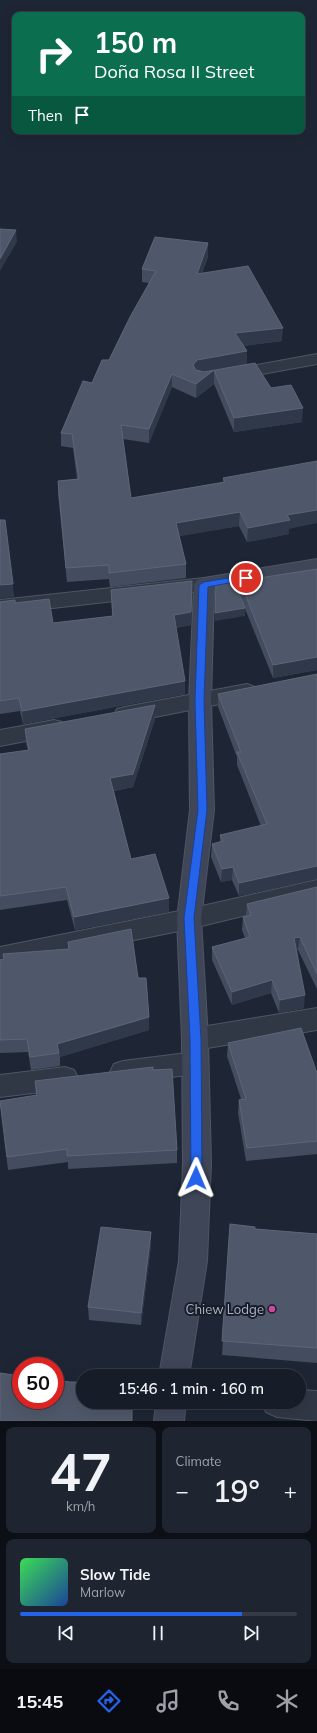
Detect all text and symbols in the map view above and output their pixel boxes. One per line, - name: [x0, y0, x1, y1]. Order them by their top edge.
- text: 150 m: [94, 25, 177, 60]
- icon: right: [28, 28, 80, 80]
- text: Doña Rosa II Street: [94, 60, 255, 83]
- icon: arrive: [71, 104, 93, 126]
- text: Then: [28, 106, 63, 125]
- pin: [229, 561, 263, 595]
- icon: arrive: [235, 567, 257, 589]
- position arrow: [175, 1157, 217, 1199]
- place label: Chiew Lodge: [186, 1301, 264, 1317]
- marker: Chiew Lodge: [267, 1304, 277, 1314]
- speed limit sign: 50: [12, 1357, 64, 1409]
- text: 15:46 · 1 min · 160 m: [118, 1379, 264, 1398]
- text: 47: [50, 1439, 112, 1504]
- text: Climate: [176, 1453, 221, 1469]
- text: 19°: [213, 1472, 260, 1510]
- text: −: [176, 1477, 189, 1505]
- text: +: [284, 1477, 297, 1505]
- text: km/h: [66, 1498, 95, 1514]
- text: Slow Tide: [80, 1565, 150, 1584]
- text: Marlow: [80, 1584, 125, 1600]
- icon: previous: [55, 1622, 77, 1644]
- icon: pause: [147, 1622, 169, 1644]
- icon: next: [240, 1622, 262, 1644]
- icon: directions: [95, 1687, 123, 1715]
- icon: music: [154, 1687, 182, 1715]
- icon: phone: [214, 1687, 242, 1715]
- icon: climate: [273, 1687, 301, 1715]
- text: 15:45: [16, 1690, 63, 1713]

